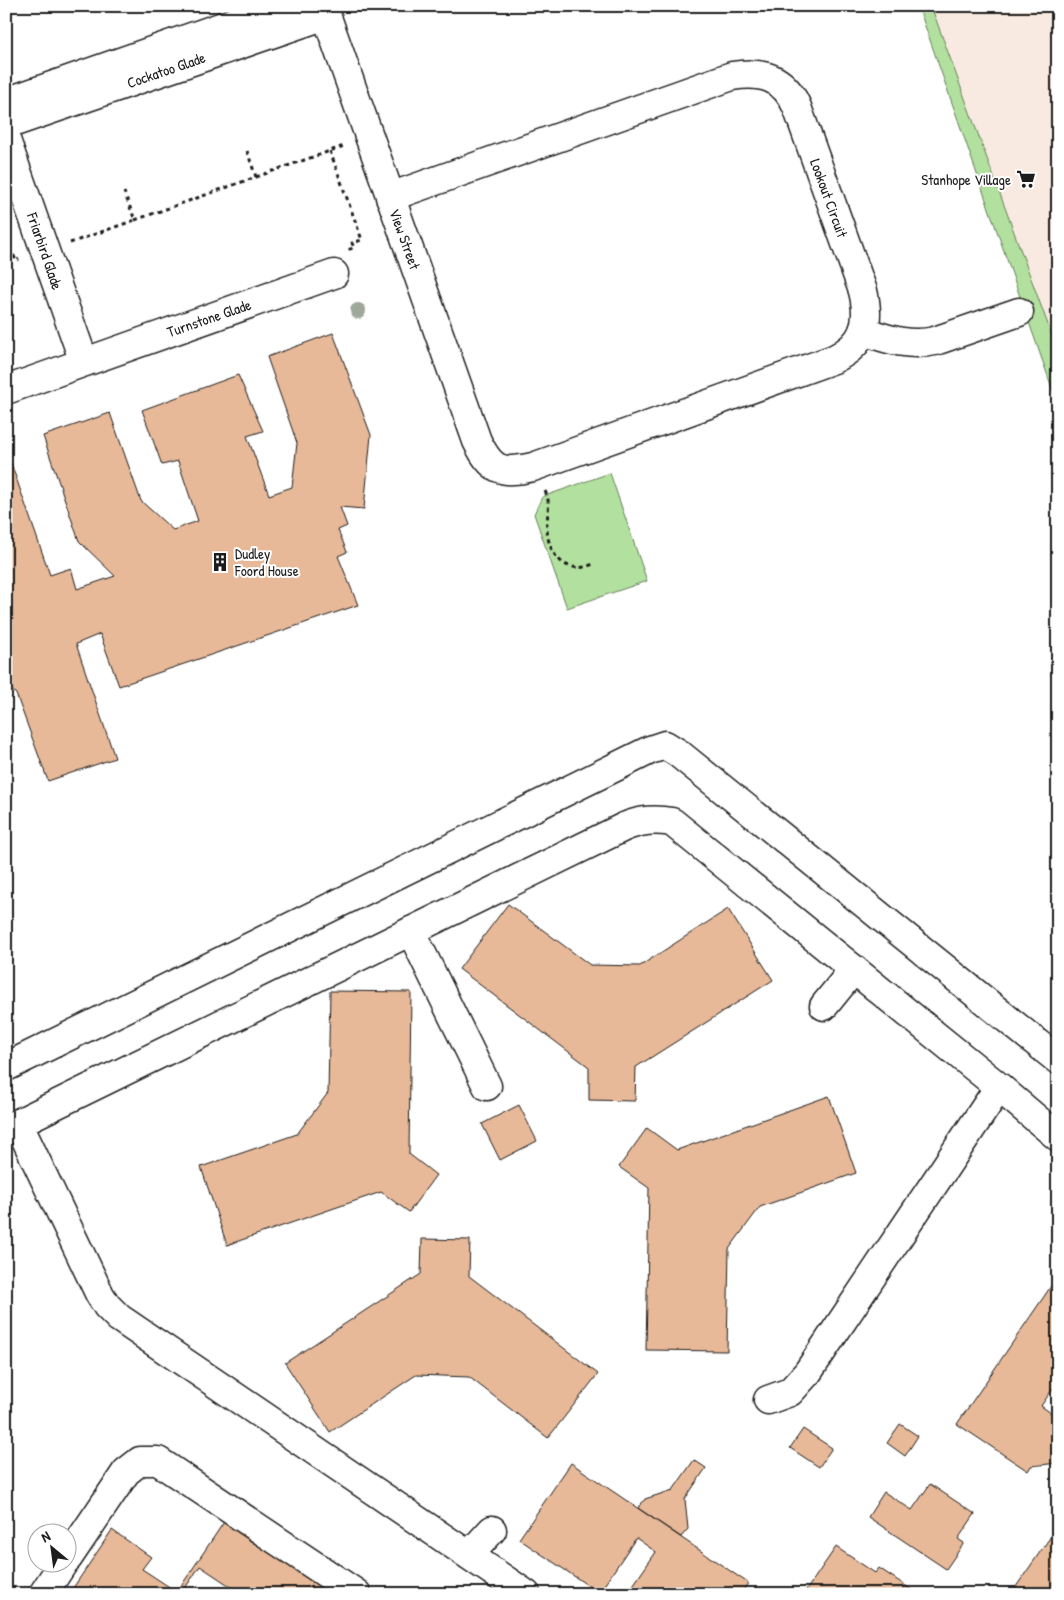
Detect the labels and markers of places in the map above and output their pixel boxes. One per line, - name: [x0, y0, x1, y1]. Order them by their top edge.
- supermarket icon: Stanhope Village: [1015, 168, 1037, 190]
- place label: Stanhope Village: [921, 169, 1011, 190]
- place label: Dudley Foord House: [234, 543, 299, 581]
- building icon: Dudley Foord House: [209, 551, 231, 573]

